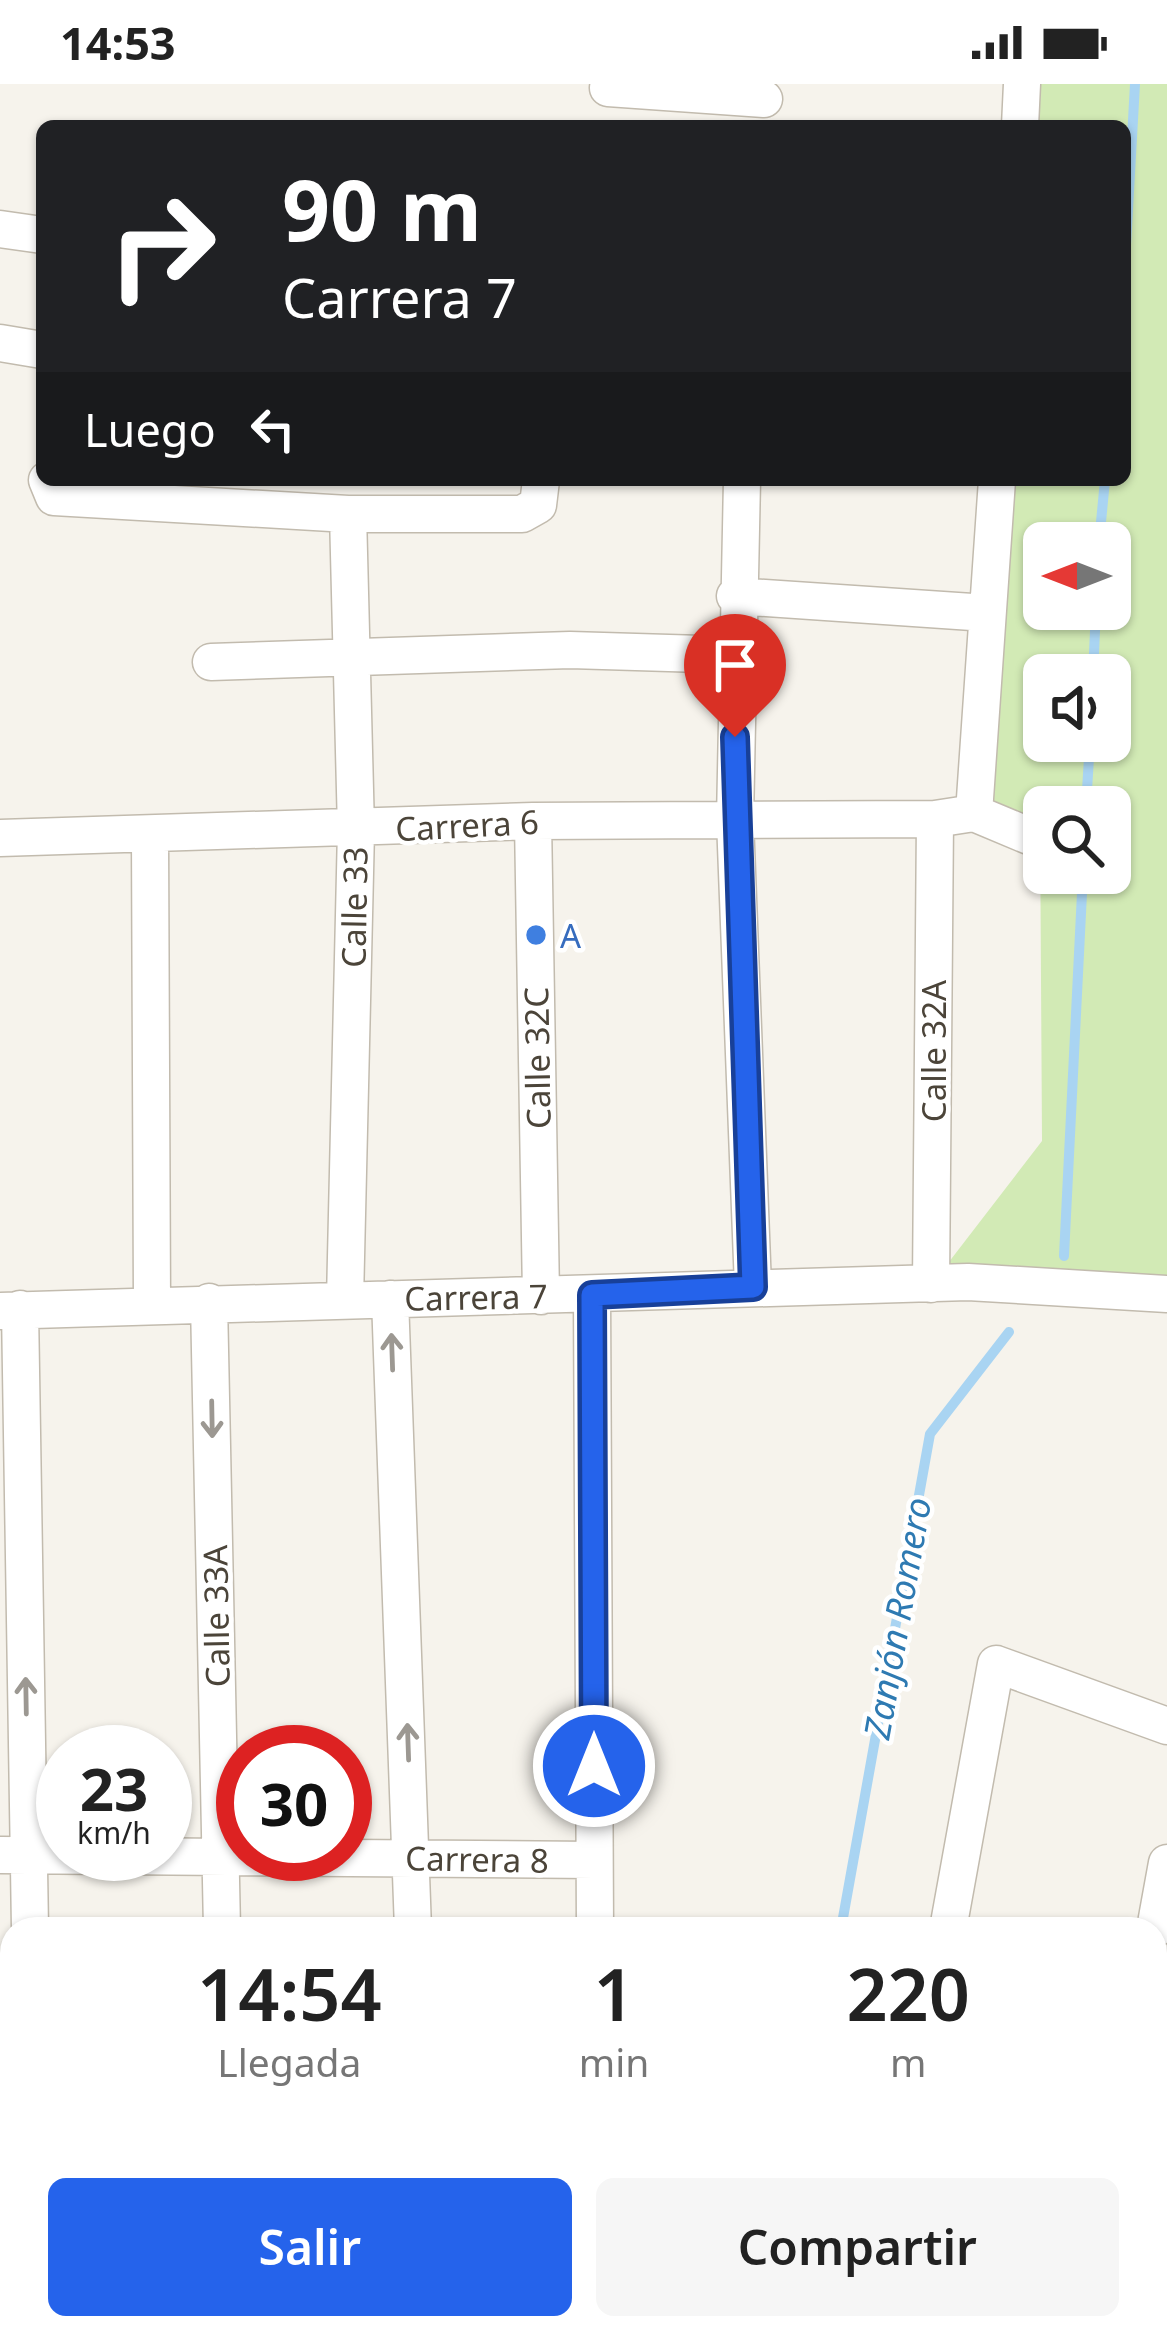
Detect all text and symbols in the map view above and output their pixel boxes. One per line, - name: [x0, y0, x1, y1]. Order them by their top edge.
- text: 14:53: [60, 12, 176, 73]
- text: 90 m: [282, 151, 482, 266]
- icon: right: [84, 168, 240, 324]
- text: Carrera 7: [282, 260, 517, 334]
- icon: left: [240, 396, 306, 462]
- text: Luego: [84, 399, 216, 460]
- north arrow: [1023, 522, 1131, 630]
- map controls: [1023, 522, 1131, 894]
- pin: [684, 614, 786, 737]
- icon: arrive: [702, 632, 768, 698]
- button: sound: [1023, 654, 1131, 762]
- button: search: [1023, 786, 1131, 894]
- street label: Carrera 6: [394, 799, 540, 851]
- street label: Calle 33: [330, 846, 378, 968]
- place label: A: [560, 913, 582, 958]
- marker: A: [523, 922, 549, 948]
- street label: Calle 32A: [911, 979, 956, 1122]
- street label: Calle 32C: [513, 987, 561, 1129]
- street label: Carrera 7: [404, 1273, 548, 1321]
- one-way arrow: [380, 1333, 403, 1372]
- one-way arrow: [200, 1399, 223, 1438]
- water label: Zanjón Romero: [851, 1493, 942, 1744]
- street label: Calle 33A: [192, 1543, 240, 1688]
- one-way arrow: [15, 1677, 38, 1716]
- position arrow: [531, 1703, 657, 1829]
- one-way arrow: [396, 1723, 419, 1762]
- speed limit sign: 30: [216, 1725, 372, 1881]
- text: 23: [80, 1747, 148, 1829]
- text: km/h: [77, 1812, 151, 1853]
- street label: Carrera 8: [405, 1835, 549, 1883]
- text: 14:54: [197, 1944, 382, 2042]
- text: 1: [593, 1944, 635, 2042]
- text: 220: [846, 1944, 970, 2042]
- text: Llegada: [217, 2035, 361, 2088]
- text: min: [579, 2035, 649, 2088]
- text: m: [890, 2035, 926, 2088]
- button: Salir: [48, 2178, 572, 2316]
- button: Compartir: [596, 2178, 1119, 2316]

